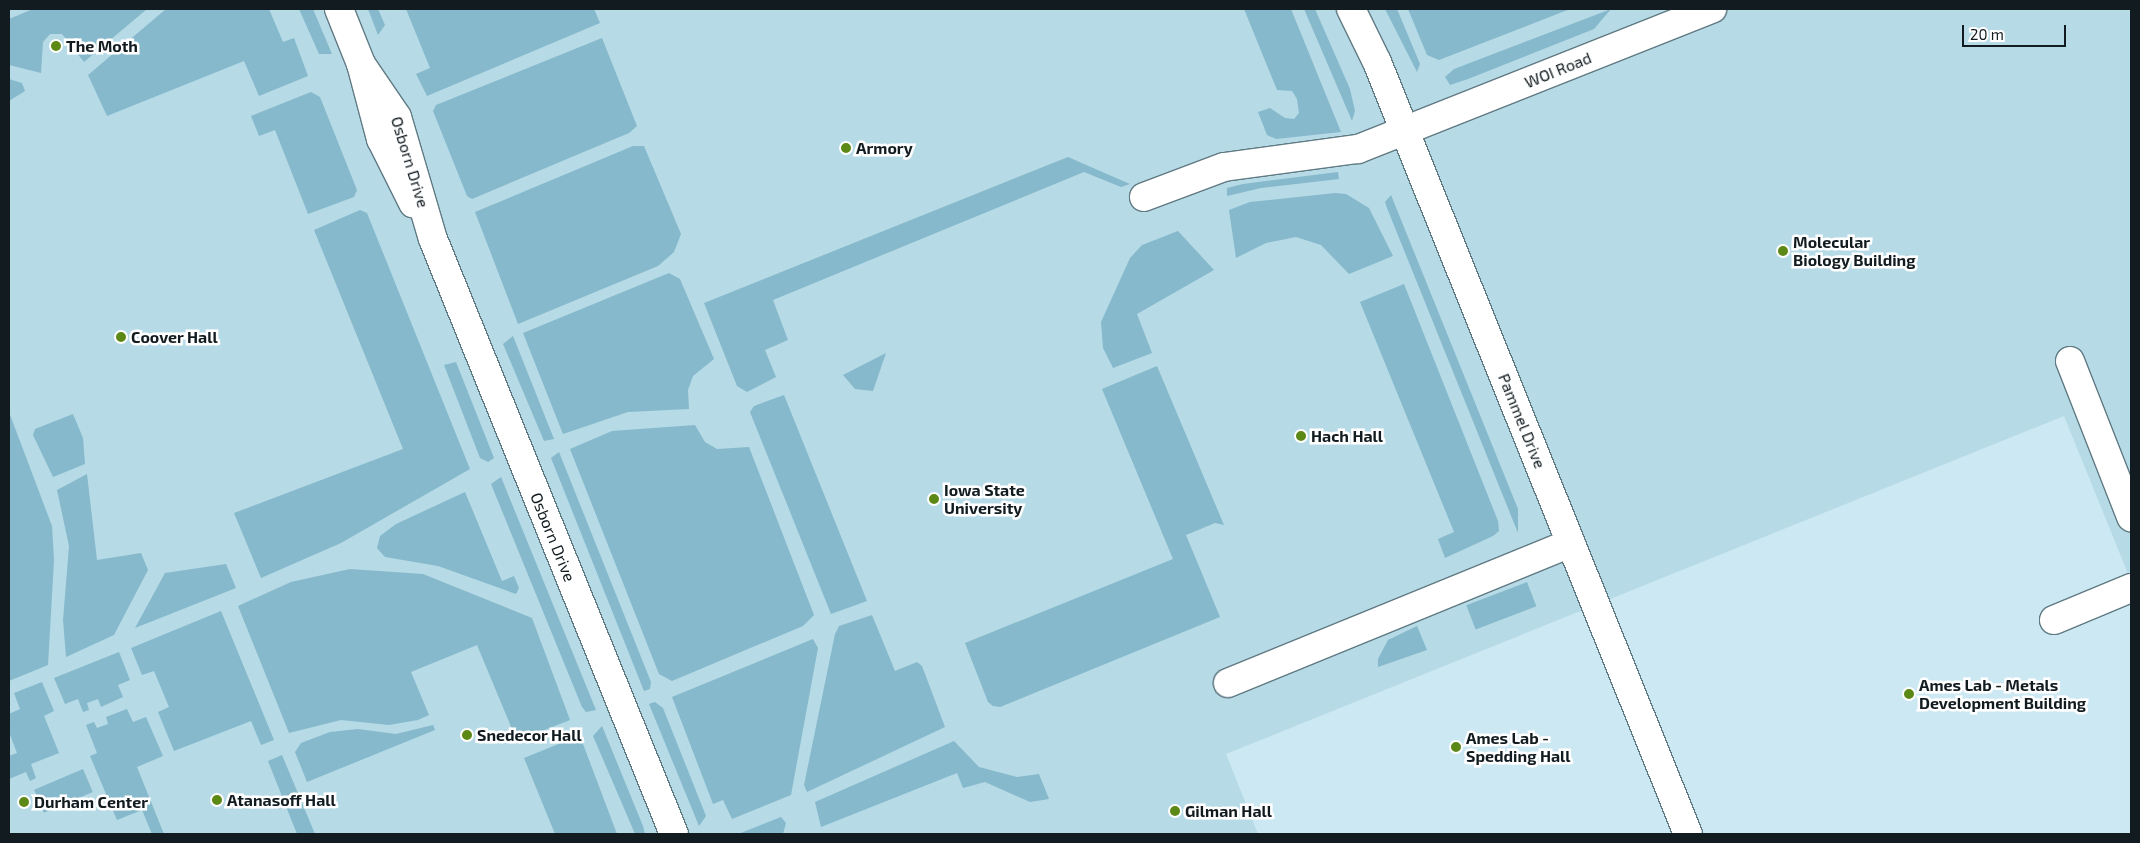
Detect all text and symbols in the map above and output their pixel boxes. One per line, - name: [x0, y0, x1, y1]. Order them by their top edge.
- scale bar: [1965, 15, 2069, 47]
- text: 20 m: [1970, 25, 2004, 43]
- place label: The Moth: [66, 36, 138, 56]
- marker: The Moth: [50, 40, 62, 52]
- street label: WOI Road: [1522, 48, 1594, 92]
- street label: Osborn Drive: [387, 114, 433, 210]
- place label: Armory: [856, 138, 913, 158]
- marker: Armory: [840, 142, 852, 154]
- place label: Molecular Biology Building: [1793, 232, 1916, 270]
- marker: Molecular Biology Building: [1777, 245, 1789, 257]
- place label: Coover Hall: [131, 327, 218, 347]
- marker: Coover Hall: [115, 331, 127, 343]
- street label: Pammel Drive: [1494, 371, 1550, 471]
- place label: Hach Hall: [1311, 426, 1383, 446]
- marker: Hach Hall: [1295, 430, 1307, 442]
- place label: Iowa State University: [944, 480, 1025, 518]
- street label: Osborn Drive: [526, 490, 580, 584]
- marker: Iowa State University: [928, 493, 940, 505]
- place label: Ames Lab - Metals Development Building: [1919, 675, 2086, 713]
- marker: Ames Lab - Metals Development Building: [1903, 688, 1915, 700]
- place label: Snedecor Hall: [477, 725, 582, 745]
- place label: Ames Lab - Spedding Hall: [1466, 728, 1571, 766]
- marker: Snedecor Hall: [461, 729, 473, 741]
- marker: Ames Lab - Spedding Hall: [1450, 741, 1462, 753]
- place label: Atanasoff Hall: [227, 790, 336, 810]
- place label: Durham Center: [34, 792, 148, 812]
- marker: Atanasoff Hall: [211, 794, 223, 806]
- marker: Durham Center: [18, 796, 30, 808]
- place label: Gilman Hall: [1185, 801, 1272, 821]
- marker: Gilman Hall: [1169, 805, 1181, 817]

